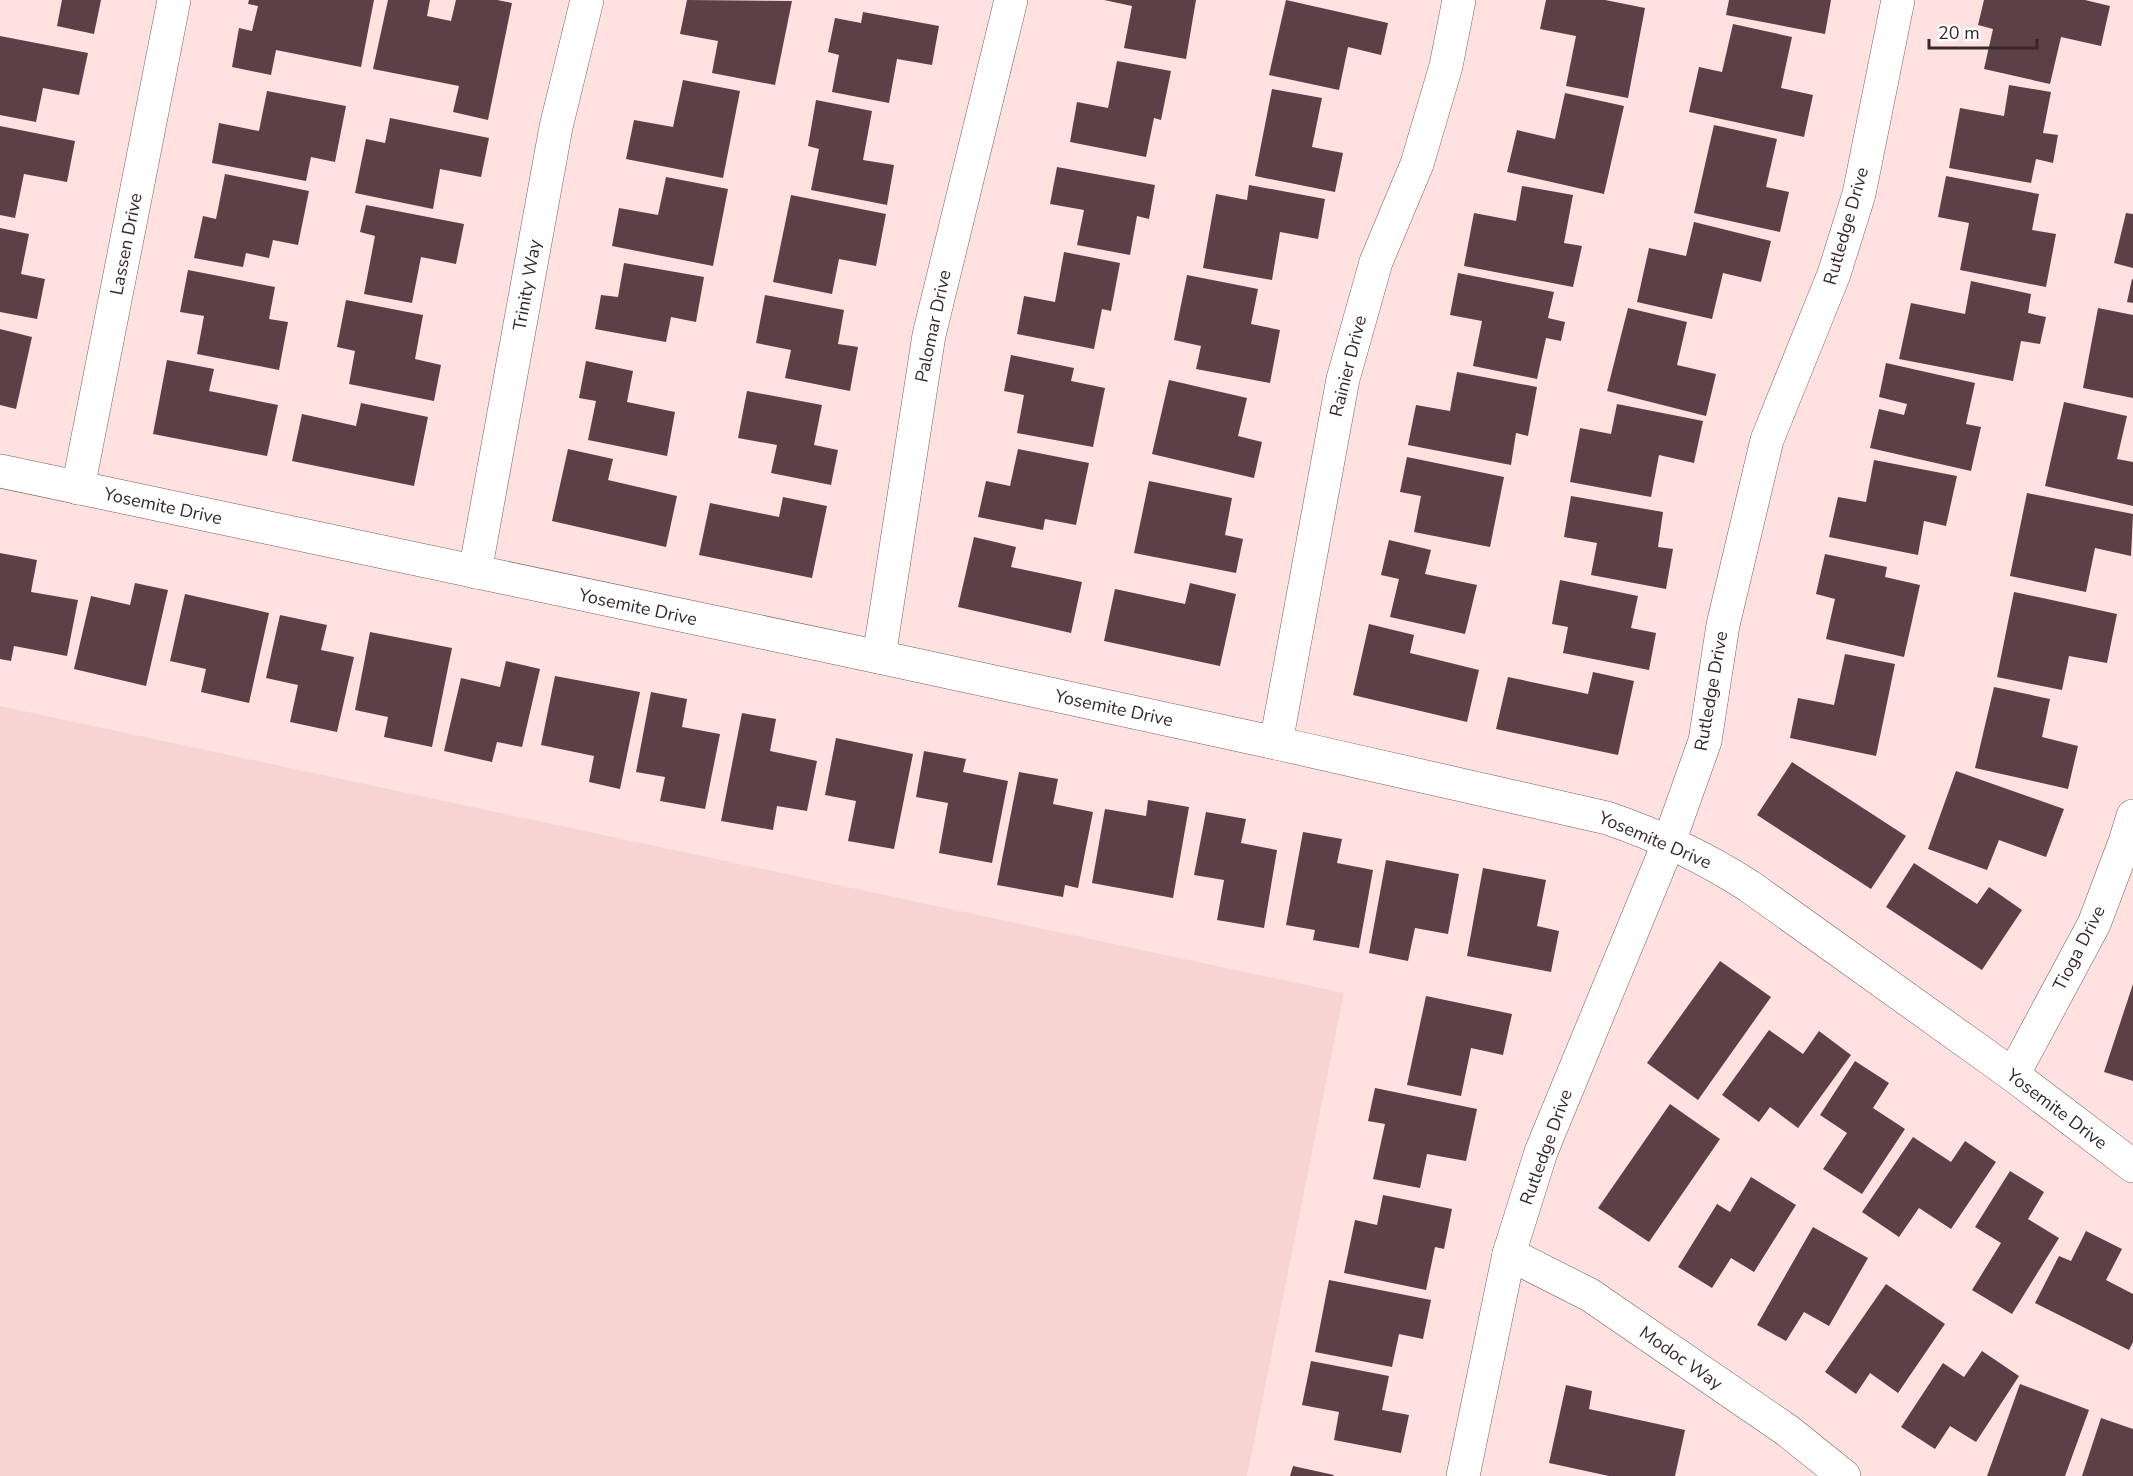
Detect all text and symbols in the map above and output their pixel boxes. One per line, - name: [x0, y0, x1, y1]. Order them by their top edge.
- scale bar: [1929, 12, 2037, 50]
- text: 20 m: [1938, 21, 1980, 45]
- street label: Rutledge Drive: [1818, 164, 1874, 288]
- street label: Lassen Drive: [104, 191, 148, 297]
- street label: Trinity Way: [507, 237, 547, 333]
- street label: Palomar Drive: [909, 268, 957, 384]
- street label: Rainier Drive: [1324, 313, 1372, 419]
- street label: Yosemite Drive: [101, 482, 224, 530]
- street label: Yosemite Drive: [576, 583, 699, 631]
- street label: Rutledge Drive: [1689, 629, 1733, 753]
- street label: Yosemite Drive: [1052, 684, 1175, 732]
- street label: Yosemite Drive: [1594, 805, 1715, 875]
- street label: Tioga Drive: [2047, 901, 2111, 995]
- street label: Yosemite Drive: [2001, 1063, 2112, 1155]
- street label: Rutledge Drive: [1514, 1086, 1578, 1208]
- street label: Modoc Way: [1635, 1321, 1728, 1396]

